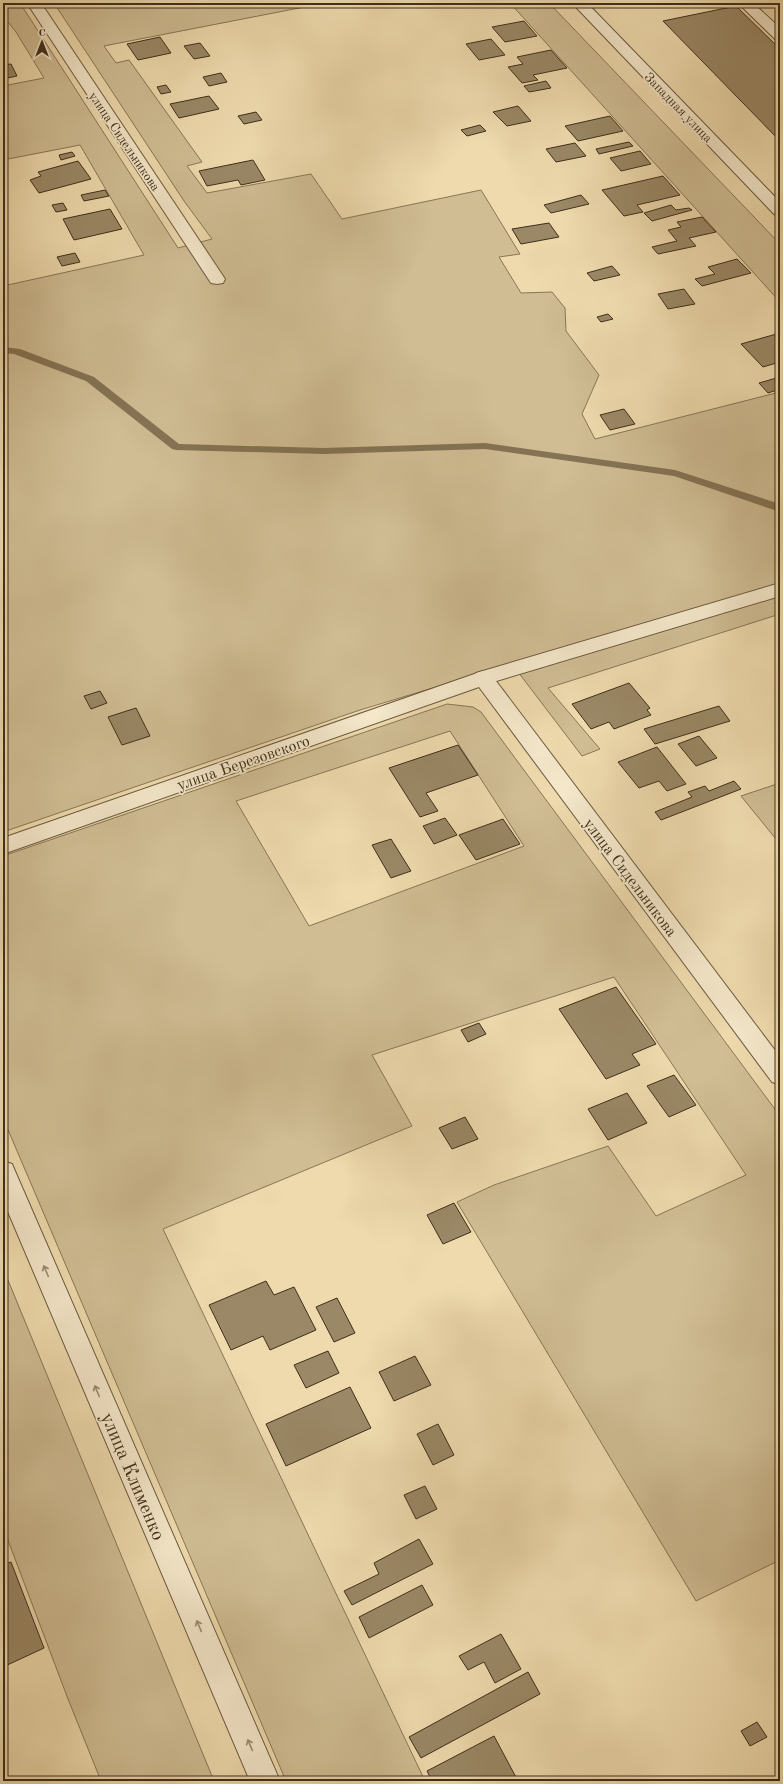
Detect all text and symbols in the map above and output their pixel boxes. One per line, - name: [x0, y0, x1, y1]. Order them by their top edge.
- north arrow: [22, 22, 62, 62]
- text: С: [38, 28, 46, 39]
- street label: Западная улица: [641, 71, 715, 146]
- street label: улица Сидельникова: [86, 90, 162, 194]
- street label: улица Березовского: [175, 734, 312, 794]
- street label: улица Сидельникова: [580, 816, 679, 940]
- one-way arrow: [42, 1266, 49, 1278]
- one-way arrow: [93, 1385, 101, 1397]
- street label: улица Клименко: [96, 1410, 167, 1544]
- one-way arrow: [194, 1620, 202, 1632]
- one-way arrow: [246, 1740, 253, 1752]

